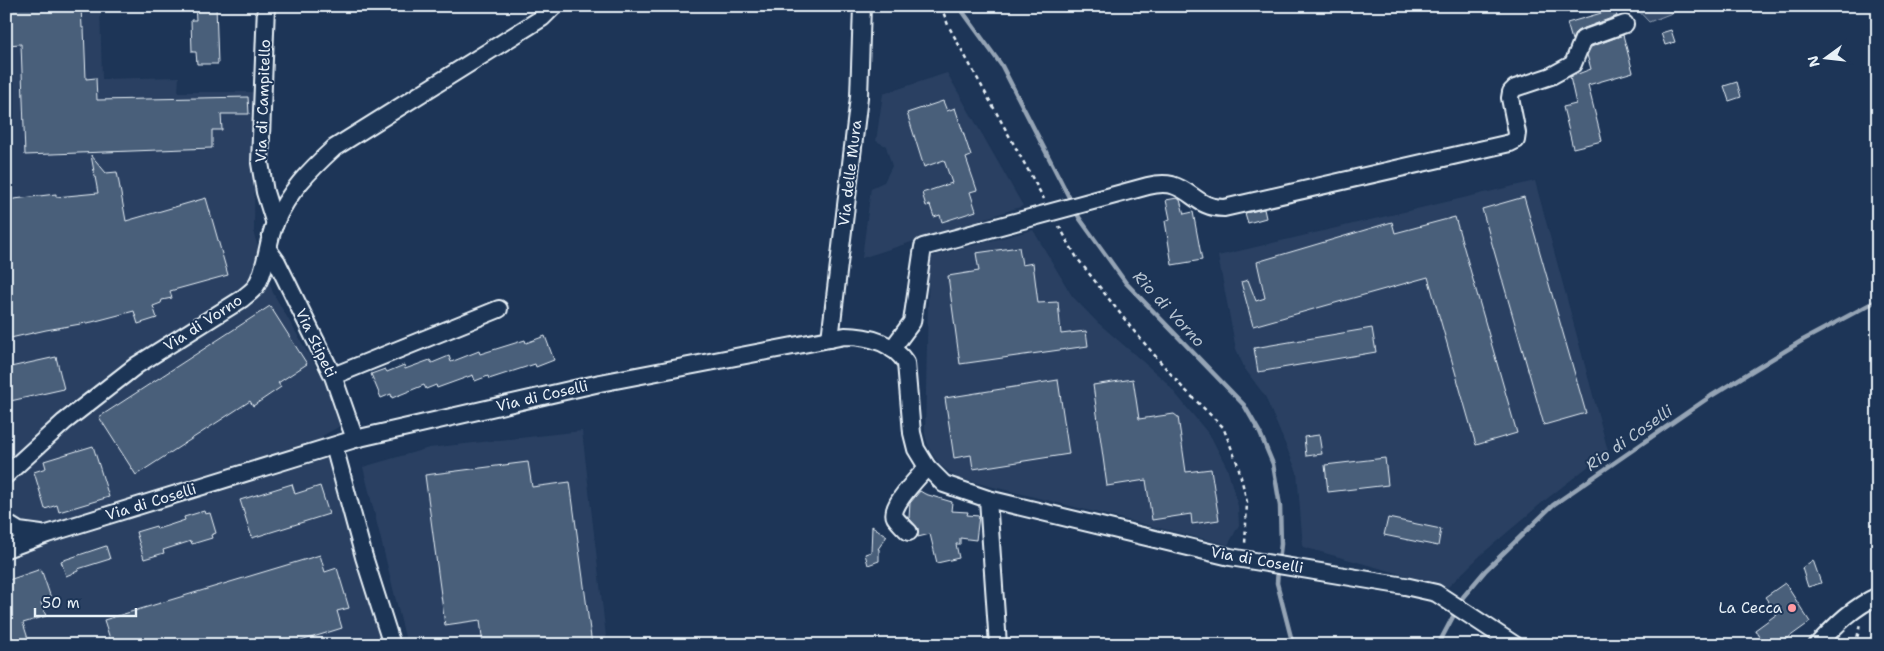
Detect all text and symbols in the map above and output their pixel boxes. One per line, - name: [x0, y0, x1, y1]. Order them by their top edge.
- north arrow: [1802, 32, 1852, 82]
- street label: Via di Campitello: [251, 39, 275, 163]
- text: N: [1803, 54, 1824, 69]
- street label: Via delle Mura: [834, 118, 867, 227]
- water label: Rio di Vorno: [1128, 266, 1210, 352]
- street label: Via di Vorno: [160, 290, 246, 356]
- street label: Via Stipeti: [291, 305, 341, 381]
- street label: Via di Coselli: [494, 376, 590, 416]
- water label: Rio di Coselli: [1581, 400, 1677, 476]
- street label: Via di Coselli: [103, 479, 199, 525]
- street label: Via di Coselli: [1209, 542, 1305, 578]
- scale bar: [35, 586, 136, 618]
- text: 50 m: [42, 593, 80, 613]
- place label: La Cecca: [1718, 598, 1783, 618]
- marker: La Cecca: [1786, 602, 1798, 614]

